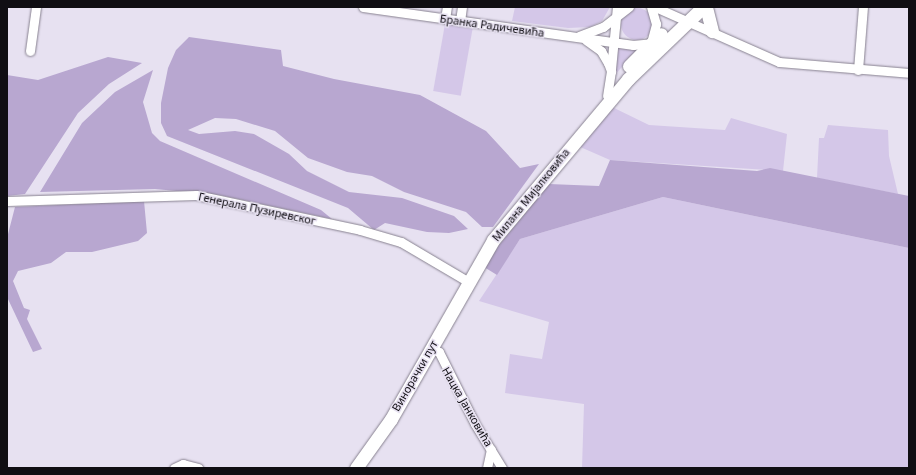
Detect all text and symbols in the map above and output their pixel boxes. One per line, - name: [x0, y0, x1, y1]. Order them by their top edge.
- street label: Бранка Радичевића: [439, 12, 545, 40]
- street label: Милана Мијалковића: [490, 146, 572, 244]
- street label: Генерала Пузиревског: [197, 190, 317, 228]
- street label: Винорачки пут: [389, 338, 441, 414]
- street label: Нацка Јанковића: [439, 365, 495, 449]

